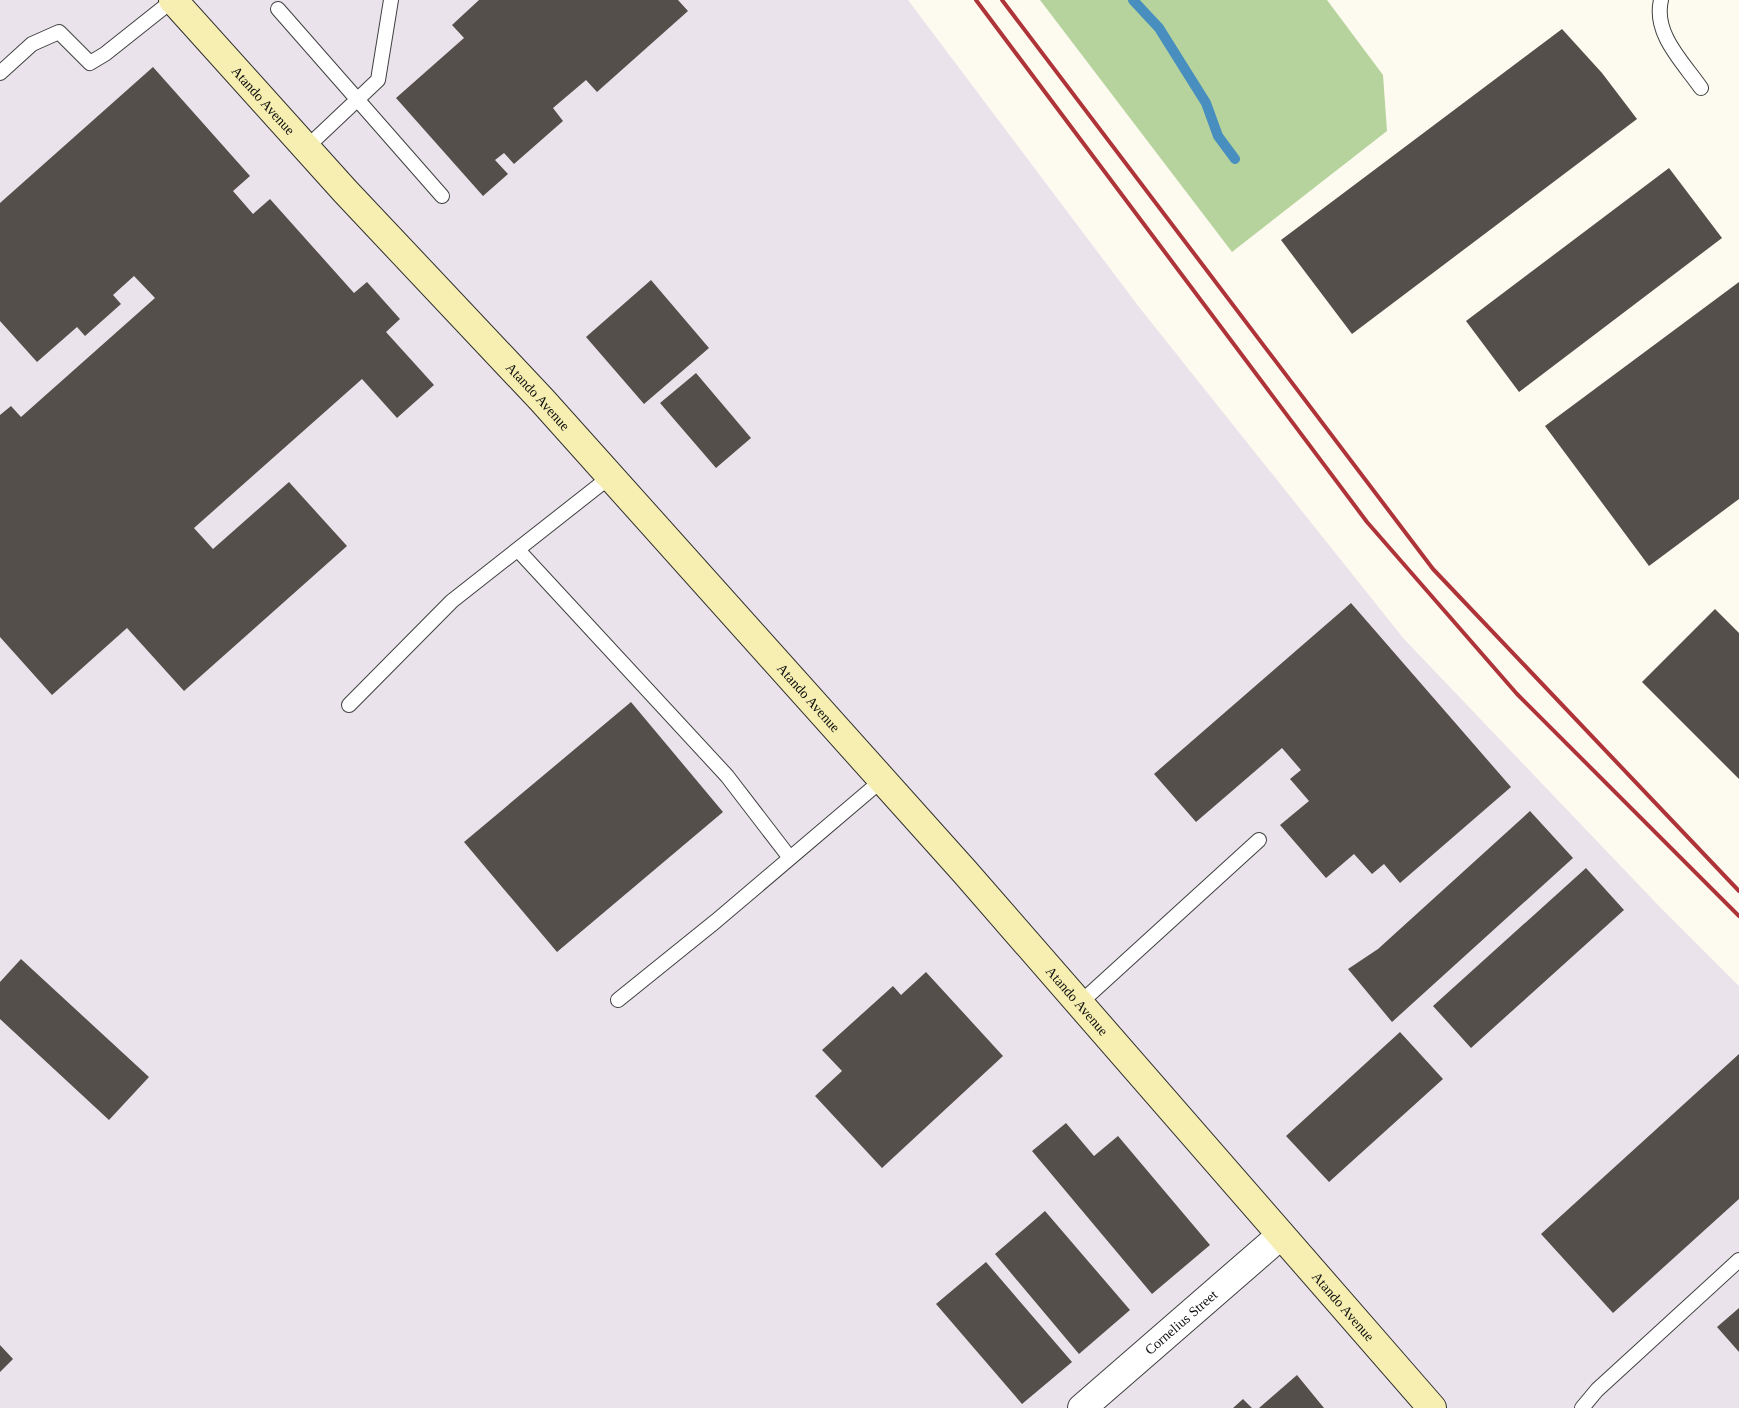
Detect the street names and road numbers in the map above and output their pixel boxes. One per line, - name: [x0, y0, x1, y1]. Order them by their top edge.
- street label: Atando Avenue: [228, 64, 297, 138]
- street label: Atando Avenue: [503, 360, 573, 434]
- street label: Atando Avenue: [774, 661, 843, 735]
- street label: Atando Avenue: [1043, 964, 1111, 1039]
- street label: Atando Avenue: [1309, 1269, 1377, 1344]
- street label: Cornelius Street: [1142, 1287, 1220, 1358]

